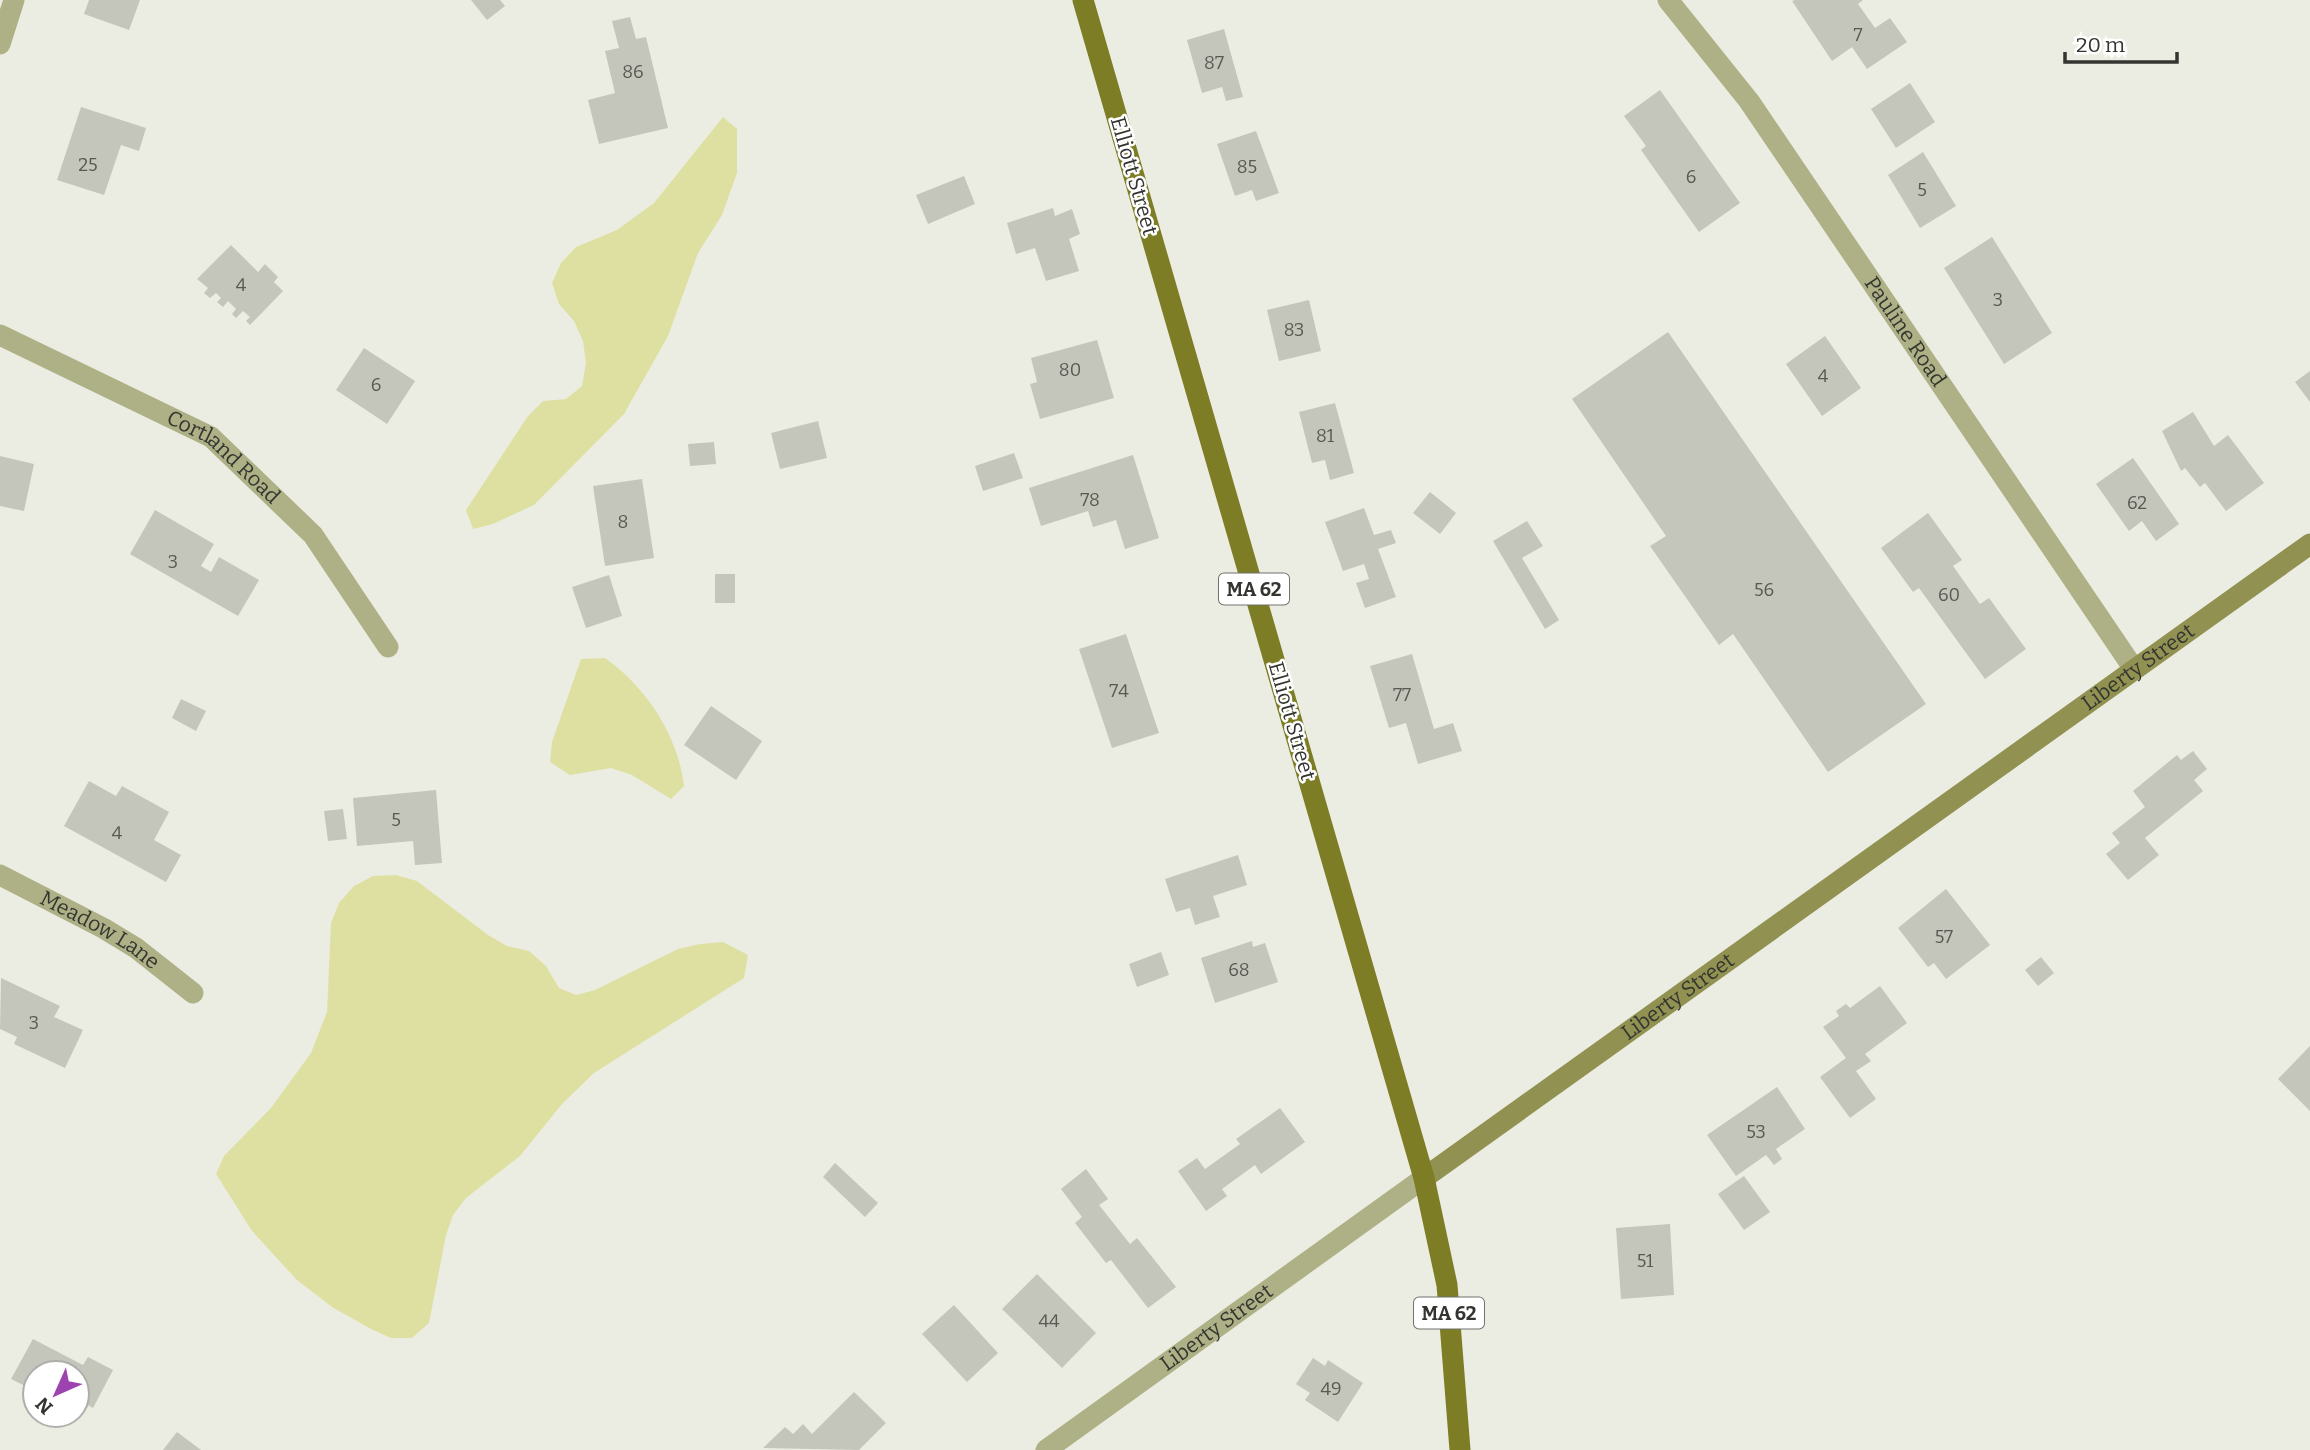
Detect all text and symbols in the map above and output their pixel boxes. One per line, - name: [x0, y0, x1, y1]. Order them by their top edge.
- scale bar: [2065, 21, 2177, 65]
- house number: 7: [1853, 24, 1863, 46]
- text: 20 m: [2076, 32, 2125, 58]
- house number: 87: [1204, 52, 1224, 74]
- house number: 86: [622, 61, 644, 83]
- street label: Elliott Street: [1105, 114, 1163, 239]
- house number: 25: [78, 154, 98, 176]
- house number: 85: [1237, 156, 1257, 178]
- house number: 6: [1686, 166, 1696, 188]
- house number: 5: [1917, 179, 1927, 201]
- street label: Pauline Road: [1859, 272, 1952, 392]
- house number: 4: [236, 274, 247, 296]
- house number: 3: [1993, 289, 2003, 311]
- house number: 83: [1284, 319, 1304, 341]
- house number: 80: [1059, 359, 1081, 381]
- house number: 4: [1818, 365, 1829, 387]
- house number: 6: [371, 374, 381, 396]
- street label: Cortland Road: [163, 405, 286, 509]
- house number: 81: [1316, 425, 1335, 447]
- house number: 78: [1080, 489, 1100, 511]
- house number: 62: [2127, 492, 2147, 514]
- house number: 8: [618, 511, 628, 533]
- house number: 3: [168, 551, 178, 573]
- road number: MA 62: [1219, 574, 1289, 604]
- house number: 56: [1754, 579, 1774, 601]
- house number: 60: [1938, 584, 1960, 606]
- street label: Liberty Street: [2077, 618, 2200, 716]
- street label: Elliott Street: [1263, 659, 1321, 784]
- house number: 74: [1109, 680, 1129, 702]
- house number: 77: [1393, 684, 1411, 706]
- house number: 5: [391, 809, 401, 831]
- house number: 4: [112, 822, 123, 844]
- street label: Meadow Lane: [36, 885, 165, 975]
- house number: 57: [1935, 926, 1953, 948]
- street label: Liberty Street: [1616, 947, 1740, 1046]
- house number: 68: [1228, 959, 1250, 981]
- house number: 3: [29, 1012, 39, 1034]
- house number: 53: [1746, 1121, 1766, 1143]
- house number: 51: [1637, 1250, 1654, 1272]
- street label: Liberty Street: [1155, 1278, 1278, 1377]
- road number: MA 62: [1414, 1298, 1484, 1329]
- house number: 44: [1038, 1310, 1060, 1332]
- north arrow: [21, 1359, 91, 1429]
- house number: 49: [1320, 1378, 1342, 1400]
- text: N: [31, 1392, 58, 1419]

